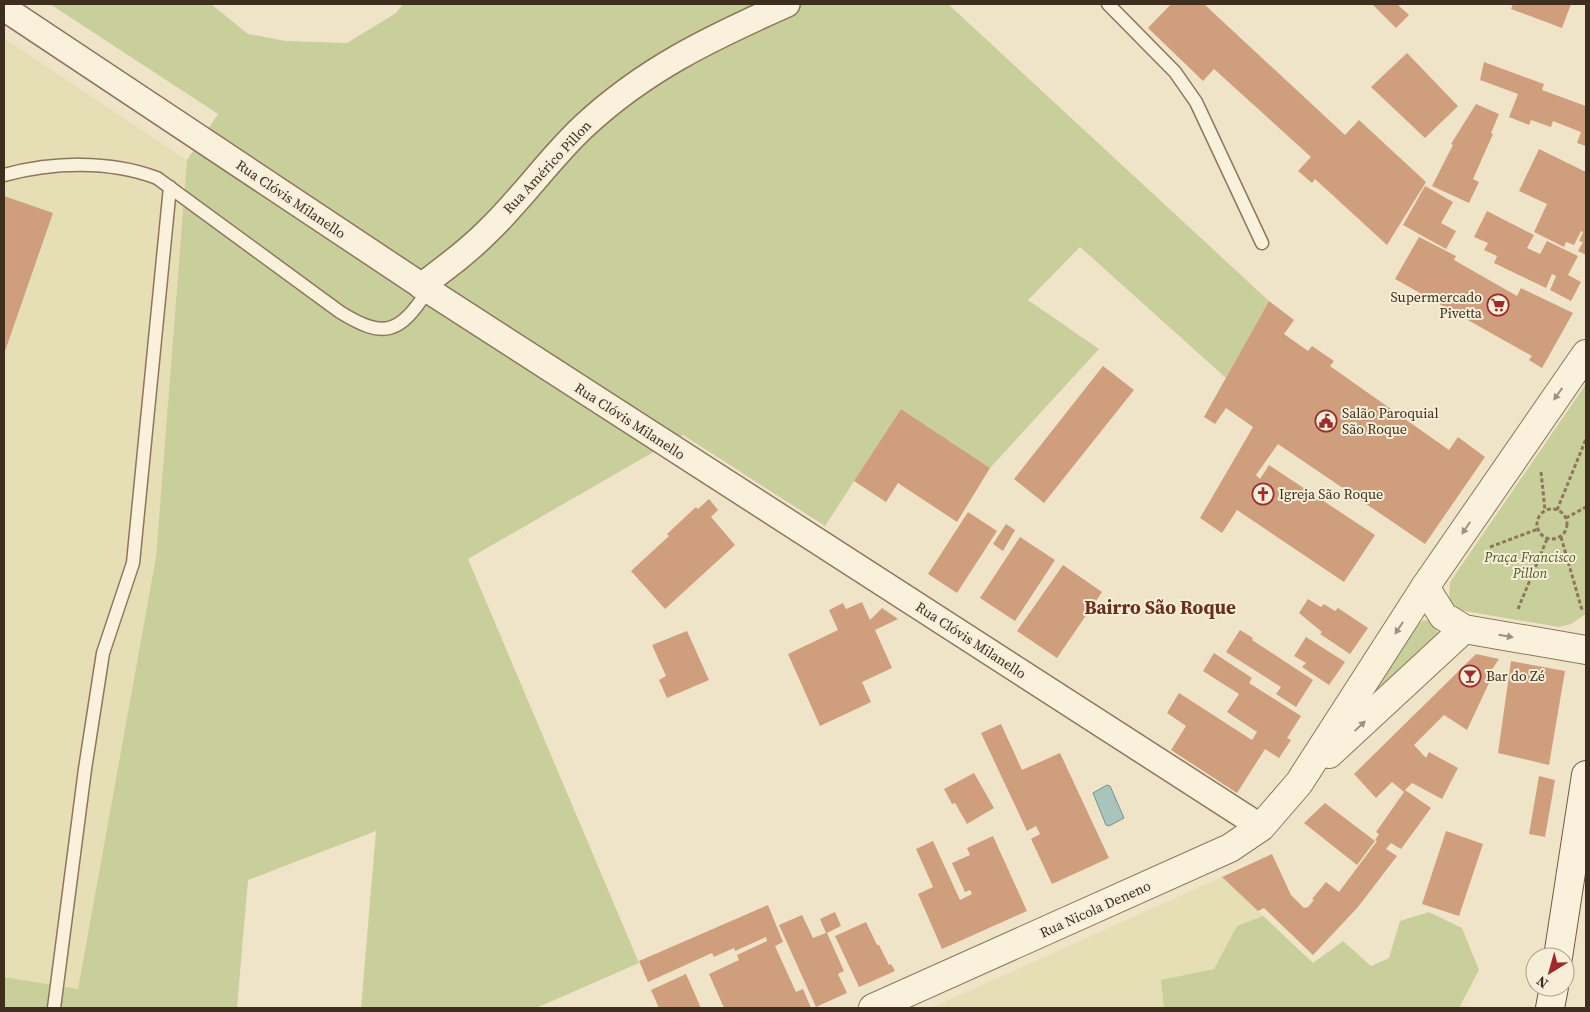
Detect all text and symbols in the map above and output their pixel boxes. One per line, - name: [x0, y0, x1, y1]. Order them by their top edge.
- street label: Rua Américo Pillon: [498, 115, 596, 218]
- street label: Rua Clóvis Milanello: [232, 155, 350, 243]
- place label: Supermercado Pivetta: [1391, 287, 1483, 323]
- supermarket icon: Supermercado Pivetta: [1486, 293, 1510, 317]
- street label: Rua Clóvis Milanello: [571, 378, 689, 464]
- one-way arrow: [1553, 387, 1563, 401]
- place label: Salão Paroquial São Roque: [1342, 403, 1439, 439]
- public building icon: Salão Paroquial São Roque: [1314, 409, 1338, 433]
- church icon: Igreja São Roque: [1251, 482, 1275, 506]
- place label: Igreja São Roque: [1279, 484, 1383, 504]
- one-way arrow: [1461, 521, 1471, 535]
- park label: Praça Francisco Pillon: [1483, 547, 1576, 583]
- district label: Bairro São Roque: [1084, 594, 1236, 620]
- street label: Rua Clóvis Milanello: [912, 597, 1030, 683]
- one-way arrow: [1394, 621, 1403, 635]
- one-way arrow: [1498, 633, 1514, 641]
- bar icon: Bar do Zé: [1458, 664, 1482, 688]
- place label: Bar do Zé: [1486, 666, 1545, 686]
- one-way arrow: [1354, 720, 1366, 732]
- street label: Rua Nicola Deneno: [1036, 875, 1154, 942]
- north arrow: [1525, 947, 1575, 997]
- text: N: [1532, 971, 1552, 993]

